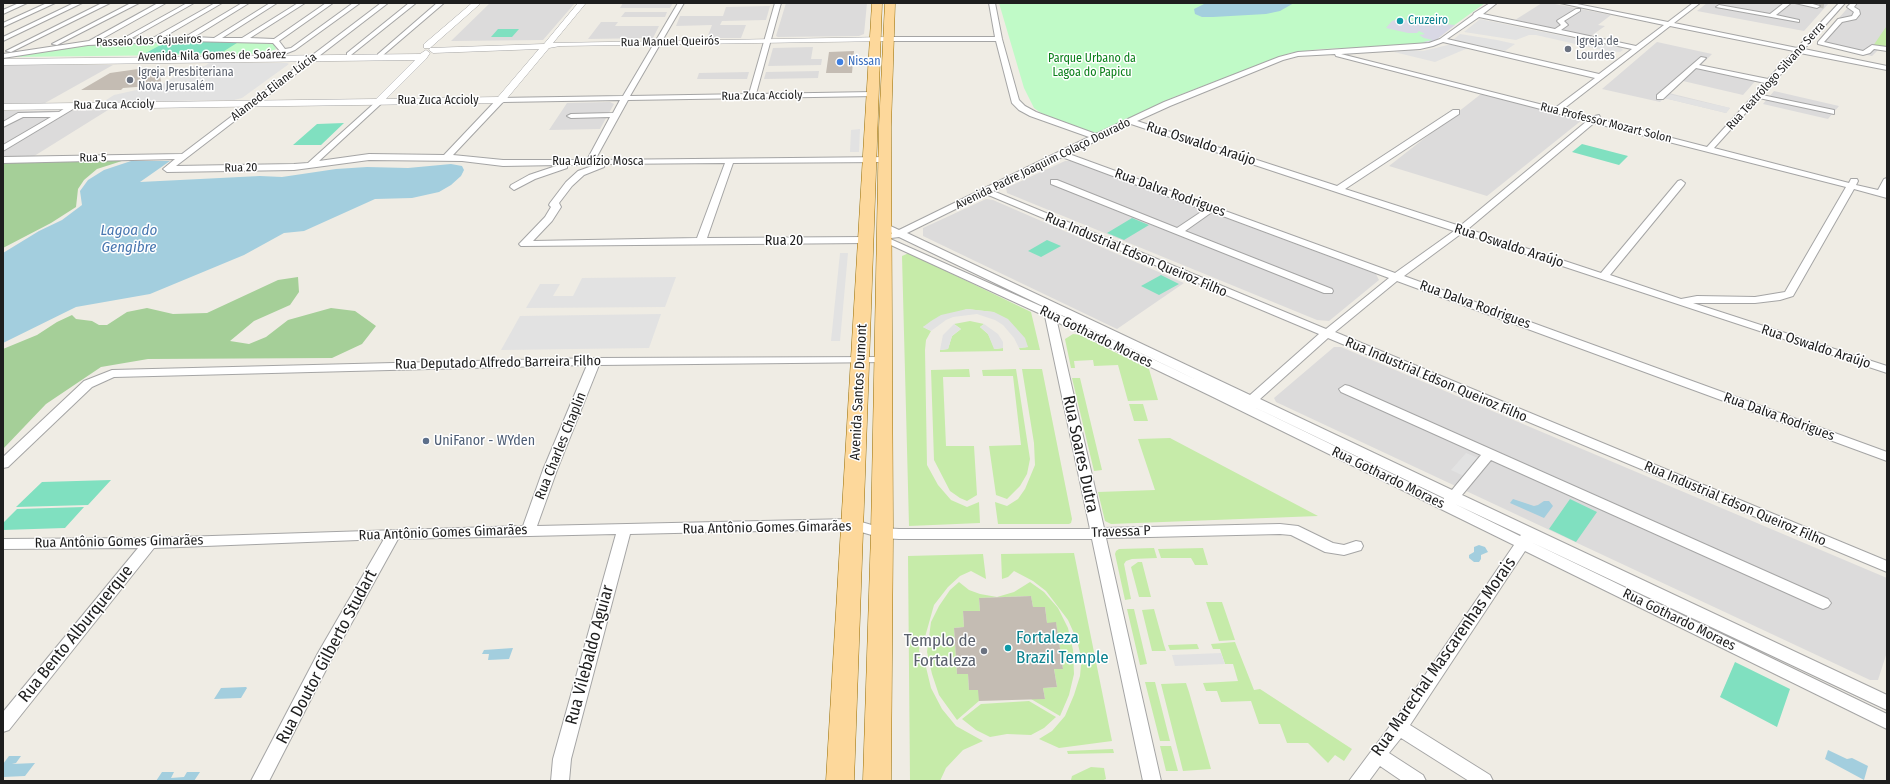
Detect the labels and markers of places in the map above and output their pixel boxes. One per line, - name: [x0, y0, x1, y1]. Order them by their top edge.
- place label: Cruzeiro: [1408, 14, 1448, 28]
- marker: Cruzeiro: [1395, 16, 1405, 26]
- place label: Igreja de Lourdes: [1576, 35, 1619, 63]
- marker: Igreja de Lourdes: [1563, 44, 1573, 54]
- place label: Nissan: [848, 55, 881, 69]
- marker: Nissan: [835, 57, 845, 67]
- place label: Igreja Presbiteriana Nova Jerusalém: [138, 66, 234, 94]
- marker: Igreja Presbiteriana Nova Jerusalém: [125, 75, 135, 85]
- place label: UniFanor - WYden: [434, 433, 535, 449]
- marker: UniFanor - WYden: [421, 436, 431, 446]
- place label: Fortaleza Brazil Temple: [1016, 628, 1109, 668]
- place label: Templo de Fortaleza: [904, 631, 976, 671]
- marker: Fortaleza Brazil Temple: [1003, 643, 1013, 653]
- marker: Templo de Fortaleza: [979, 646, 989, 656]

